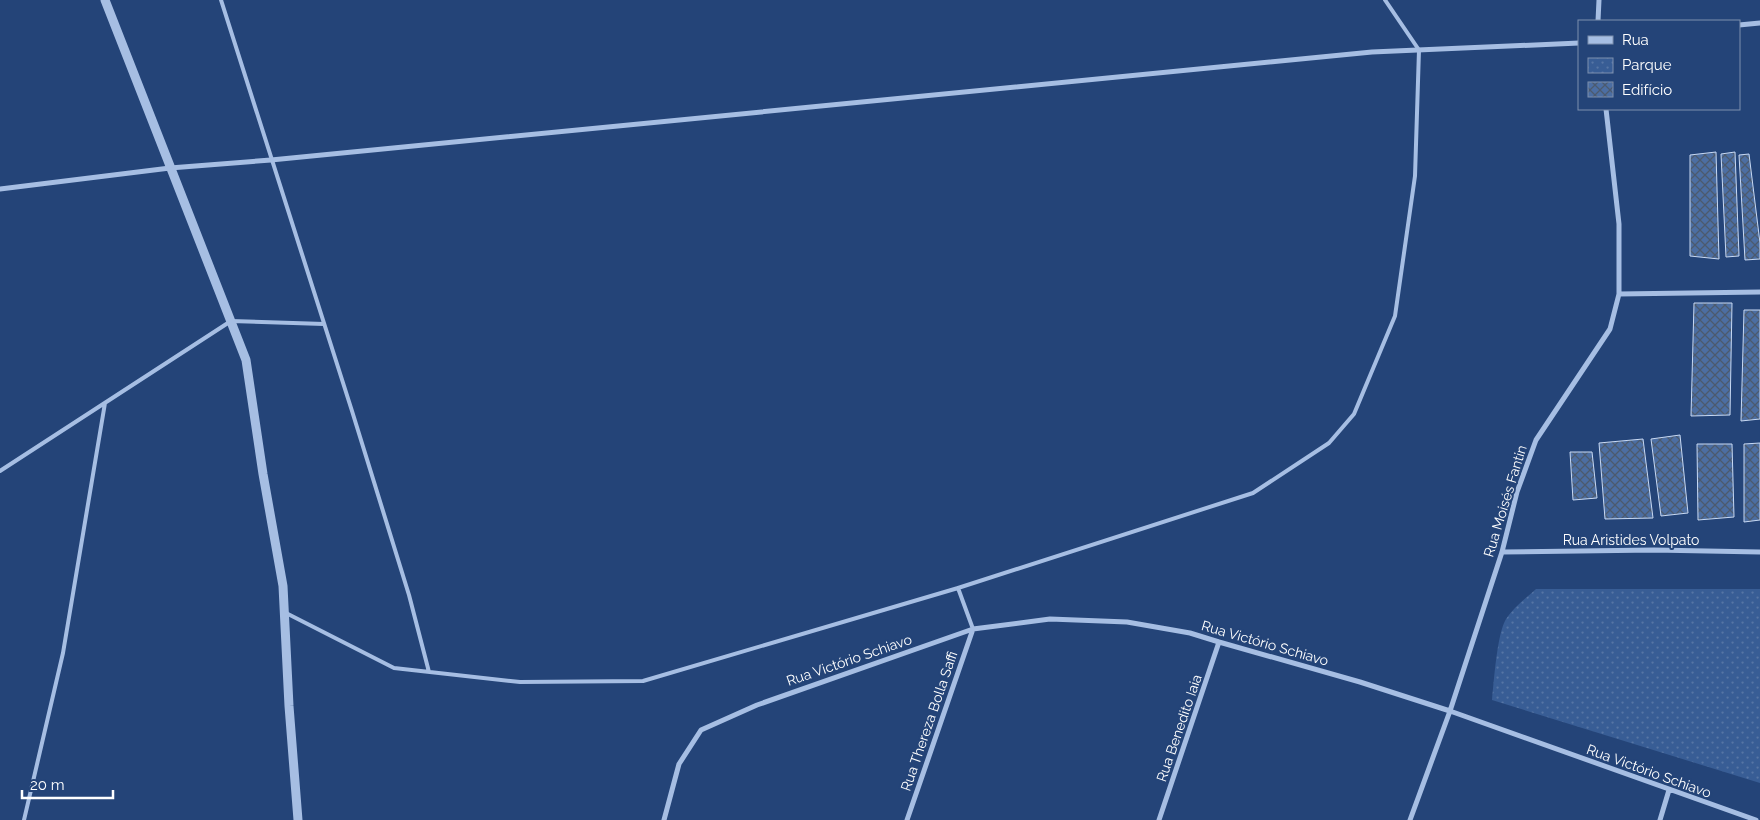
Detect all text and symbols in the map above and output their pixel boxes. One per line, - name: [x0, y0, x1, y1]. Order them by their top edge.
- legend: [1578, 20, 1740, 110]
- text: Rua: [1622, 31, 1649, 49]
- text: Parque: [1622, 56, 1672, 74]
- text: Edifício: [1622, 81, 1672, 99]
- street label: Rua Moisés Fantin: [1480, 443, 1530, 559]
- street label: Rua Aristides Volpato: [1563, 532, 1699, 548]
- street label: Rua Victório Schiavo: [1200, 617, 1330, 669]
- street label: Rua Victório Schiavo: [784, 631, 914, 689]
- street label: Rua Thereza Bolla Saffi: [898, 649, 960, 793]
- street label: Rua Benedito Iaia: [1153, 672, 1205, 784]
- street label: Rua Victório Schiavo: [1585, 741, 1713, 801]
- scale bar: [22, 768, 114, 800]
- text: 20 m: [30, 776, 65, 794]

